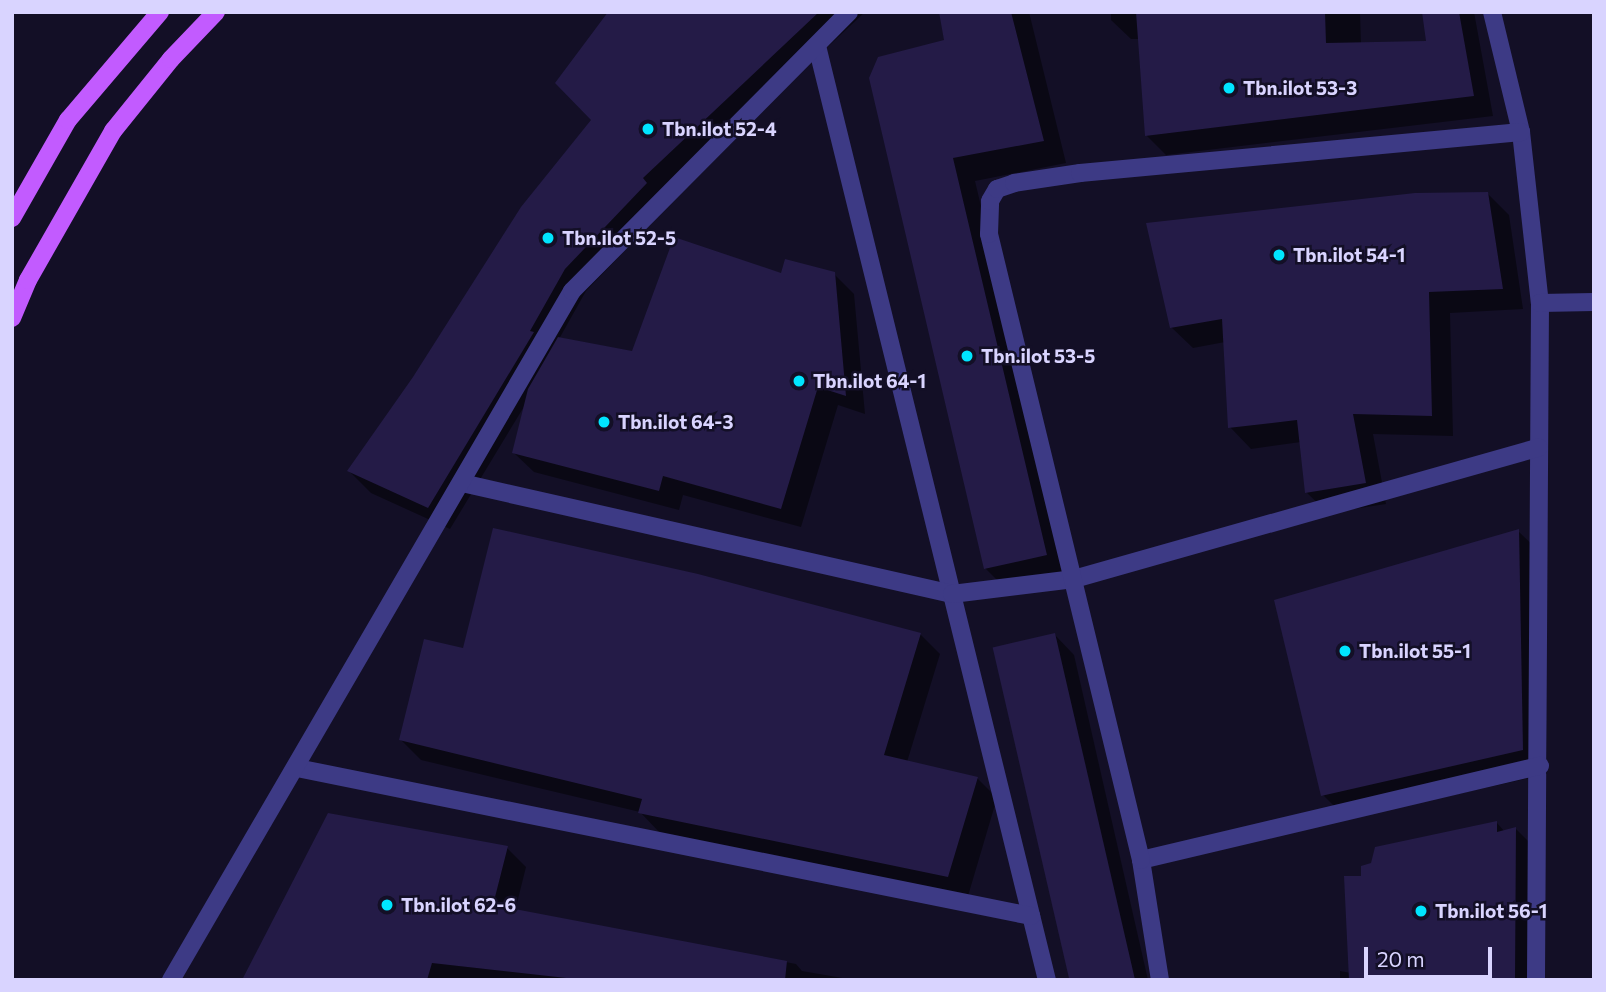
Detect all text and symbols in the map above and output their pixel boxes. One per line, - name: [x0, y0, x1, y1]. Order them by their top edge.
- place label: Tbn.ilot 53-3: [1243, 77, 1357, 99]
- marker: Tbn.ilot 53-3: [1221, 80, 1237, 96]
- place label: Tbn.ilot 52-4: [662, 118, 777, 140]
- marker: Tbn.ilot 52-4: [640, 121, 656, 137]
- place label: Tbn.ilot 52-5: [562, 227, 676, 249]
- marker: Tbn.ilot 52-5: [540, 230, 556, 246]
- place label: Tbn.ilot 54-1: [1293, 244, 1405, 266]
- marker: Tbn.ilot 54-1: [1271, 247, 1287, 263]
- place label: Tbn.ilot 53-5: [981, 345, 1095, 367]
- marker: Tbn.ilot 53-5: [959, 348, 975, 364]
- place label: Tbn.ilot 64-1: [813, 370, 926, 392]
- marker: Tbn.ilot 64-1: [791, 373, 807, 389]
- place label: Tbn.ilot 64-3: [618, 411, 733, 433]
- marker: Tbn.ilot 64-3: [596, 414, 612, 430]
- place label: Tbn.ilot 55-1: [1359, 640, 1471, 662]
- marker: Tbn.ilot 55-1: [1337, 643, 1353, 659]
- place label: Tbn.ilot 62-6: [401, 894, 516, 916]
- marker: Tbn.ilot 62-6: [379, 897, 395, 913]
- place label: Tbn.ilot 56-1: [1435, 900, 1547, 922]
- marker: Tbn.ilot 56-1: [1413, 903, 1429, 919]
- scale bar: [1368, 932, 1496, 976]
- text: 20 m: [1377, 946, 1425, 971]

